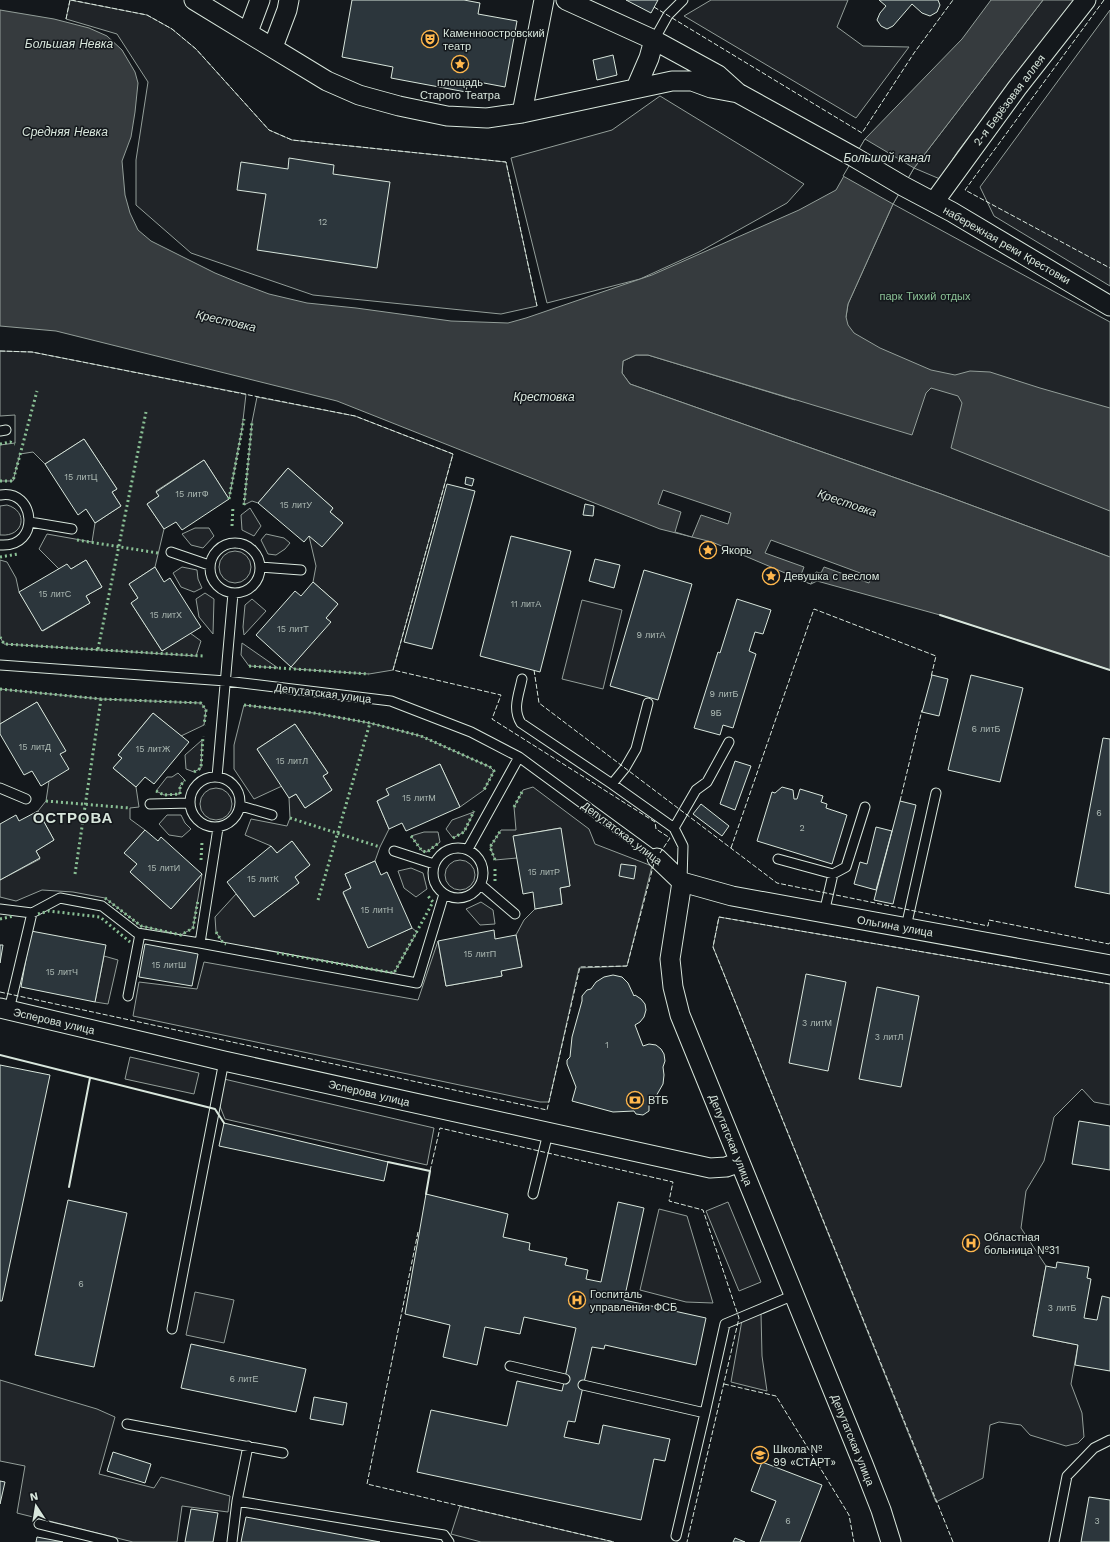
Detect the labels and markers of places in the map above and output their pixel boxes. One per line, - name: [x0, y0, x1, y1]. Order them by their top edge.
- place label: Каменноостровский театр: [443, 27, 545, 53]
- theatre icon: Каменноостровский театр: [420, 29, 440, 49]
- place icon: площадь Старого Театра: [450, 54, 470, 74]
- place label: площадь Старого Театра: [420, 76, 501, 102]
- place icon: Якорь: [698, 540, 718, 560]
- place label: Якорь: [721, 544, 752, 557]
- place icon: Девушка с веслом: [761, 566, 781, 586]
- place label: Девушка с веслом: [784, 570, 879, 583]
- bank icon: ВТБ: [625, 1090, 645, 1110]
- place label: ВТБ: [648, 1094, 669, 1107]
- place label: Областная больница №31: [984, 1231, 1059, 1257]
- hospital icon: Областная больница №31: [961, 1233, 981, 1253]
- place label: Госпиталь управления ФСБ: [590, 1288, 677, 1314]
- hospital icon: Госпиталь управления ФСБ: [567, 1290, 587, 1310]
- place label: Школа № 99 «СТАРТ»: [773, 1443, 836, 1469]
- school or university icon: Школа № 99 «СТАРТ»: [750, 1445, 770, 1465]

